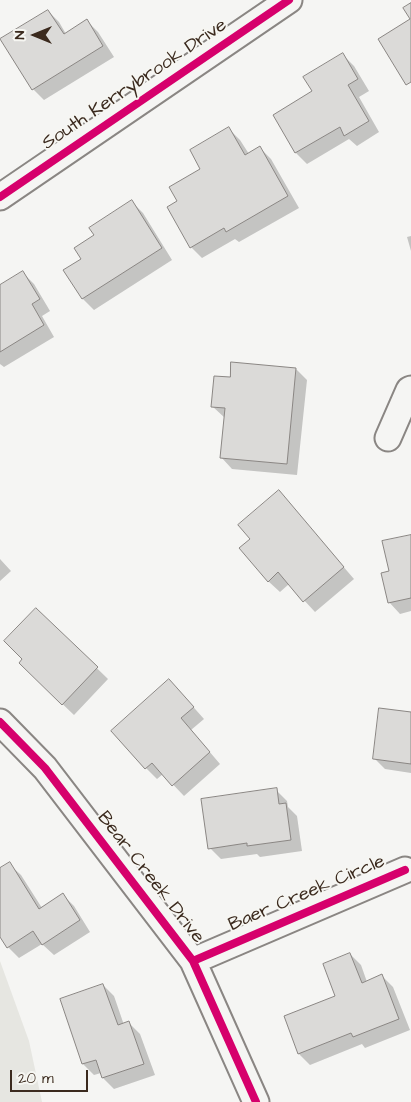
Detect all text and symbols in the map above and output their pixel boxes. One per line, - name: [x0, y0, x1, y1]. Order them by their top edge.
- north arrow: [10, 10, 60, 60]
- street label: South Kerrybrook Drive: [38, 15, 232, 155]
- text: N: [10, 31, 30, 39]
- street label: Bear Creek Drive: [91, 807, 209, 949]
- street label: Baer Creek Circle: [225, 851, 389, 937]
- scale bar: [12, 1060, 90, 1092]
- text: 20 m: [18, 1068, 54, 1089]

